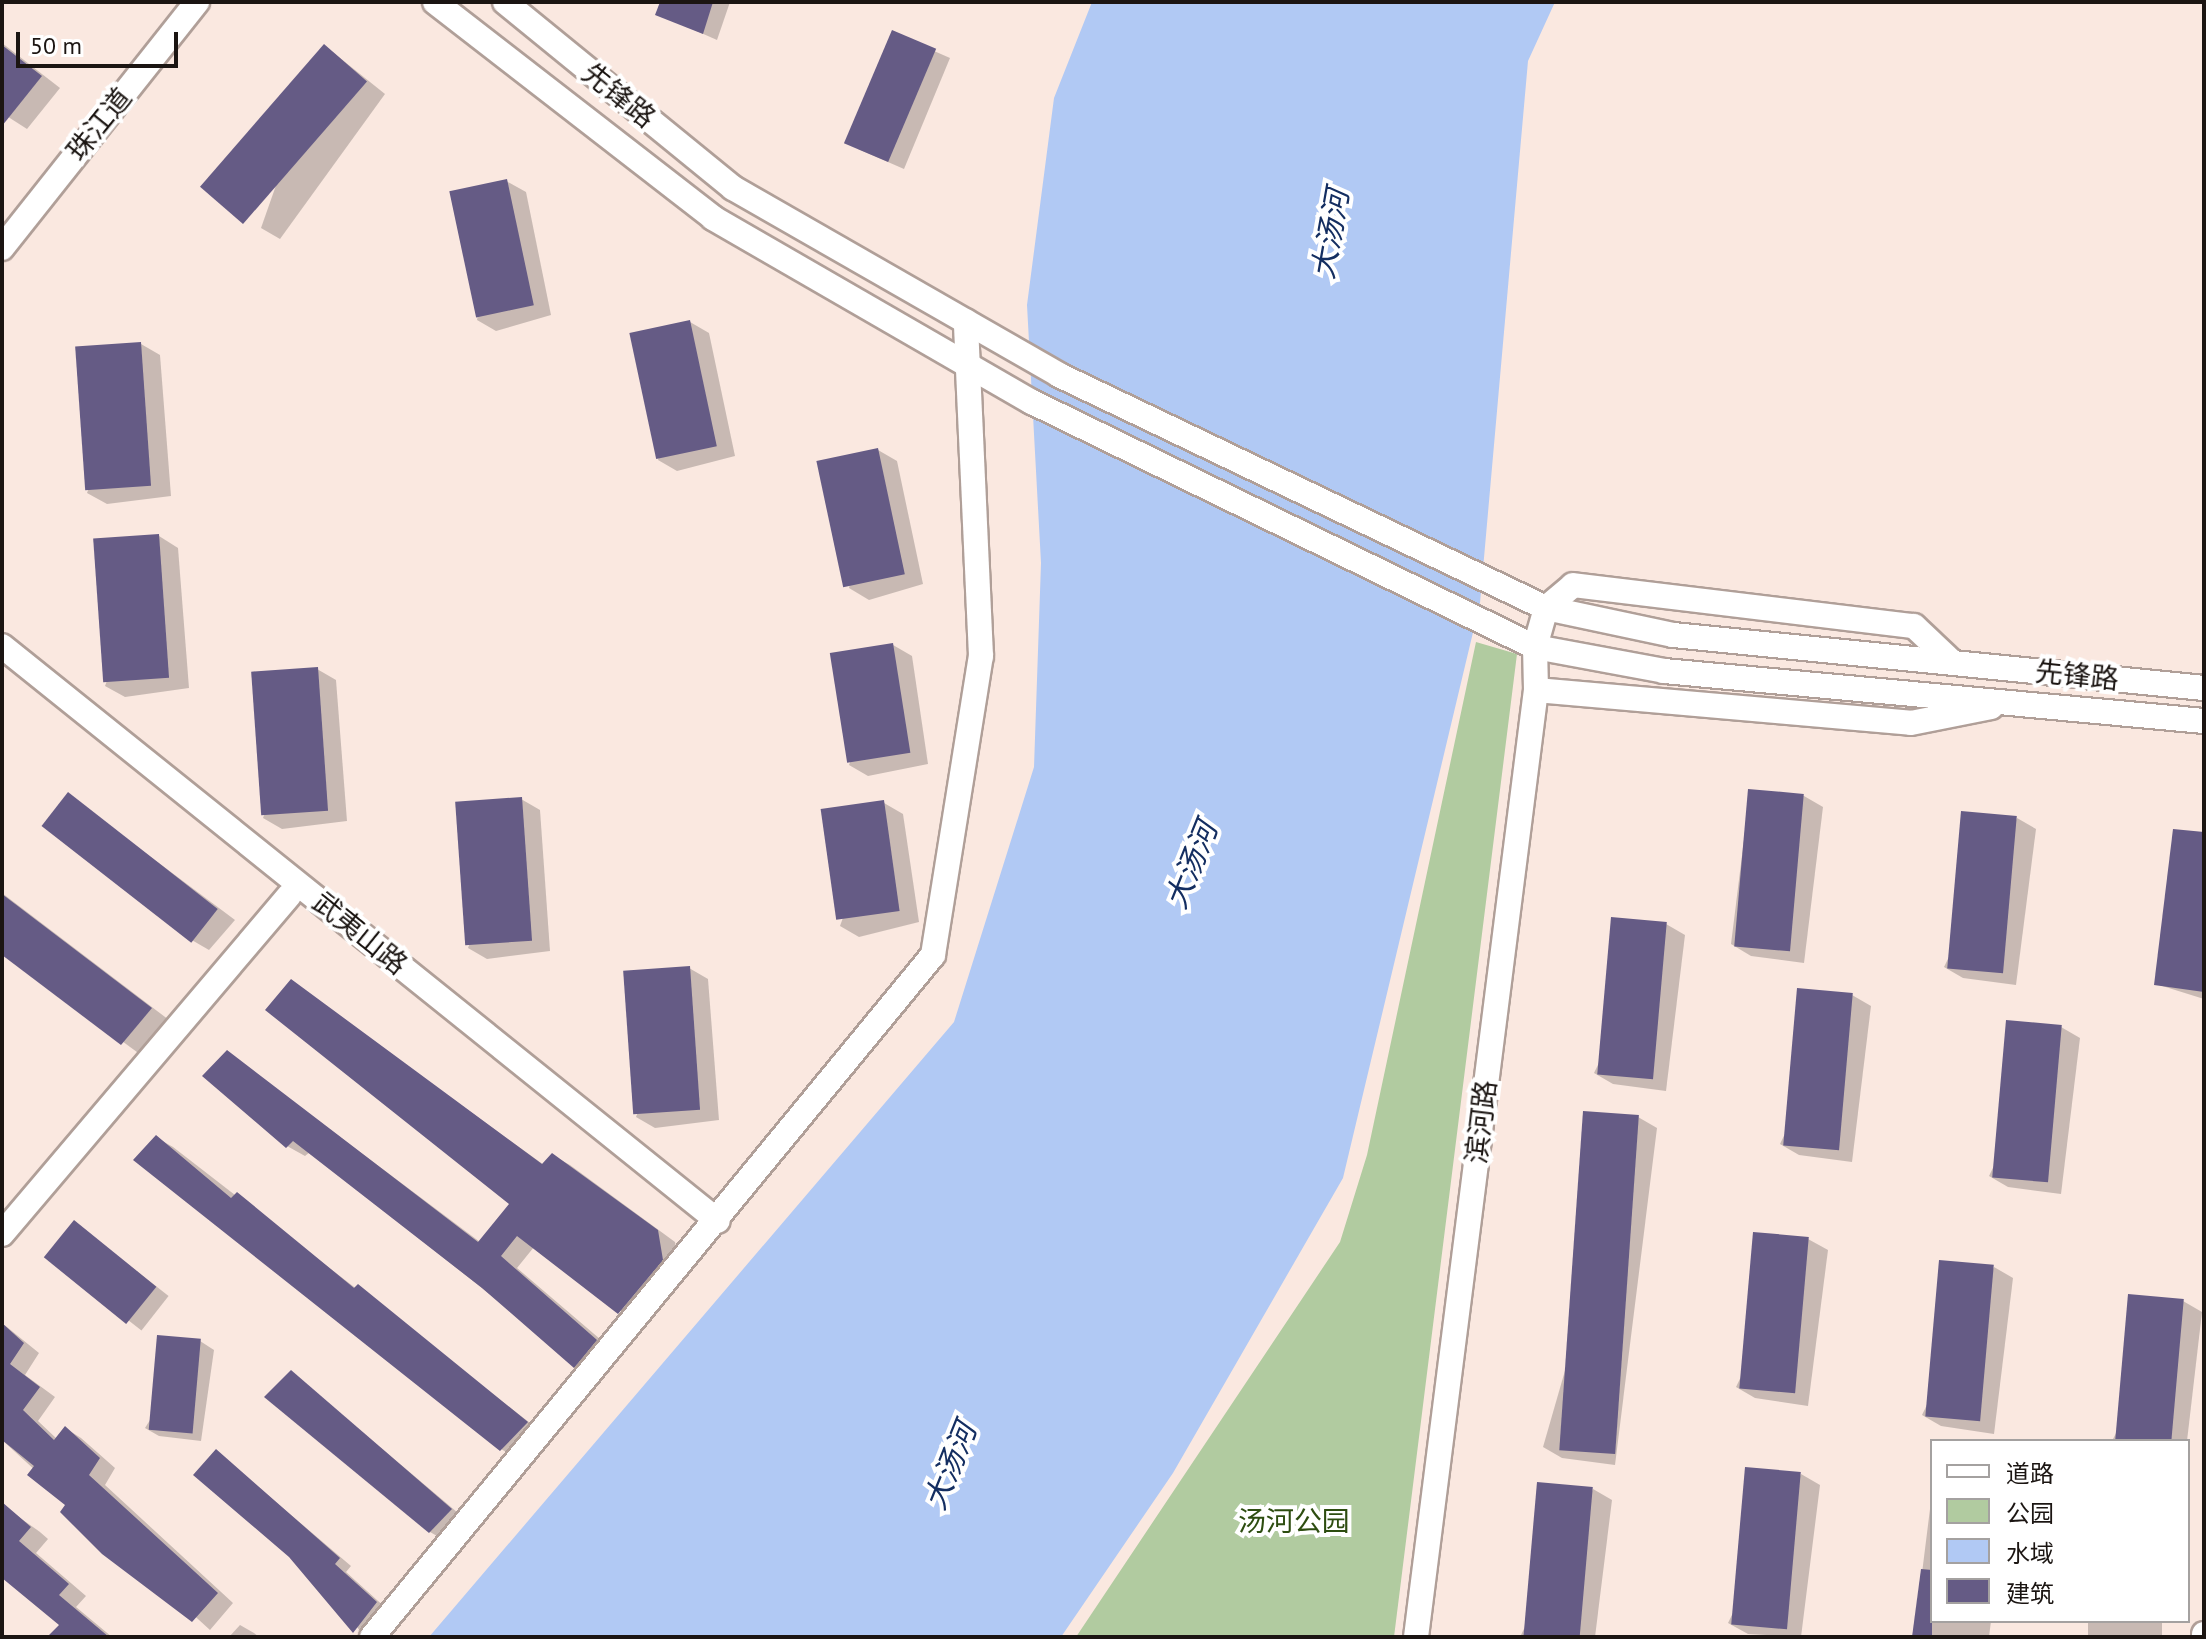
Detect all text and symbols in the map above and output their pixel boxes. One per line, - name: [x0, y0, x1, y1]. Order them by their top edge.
- scale bar: [20, 16, 182, 66]
- text: 50 m: [30, 30, 82, 61]
- street label: 先锋路: [576, 56, 662, 134]
- street label: 珠江道: [60, 81, 138, 167]
- water label: 大汤河: [1304, 187, 1356, 281]
- street label: 先锋路: [2033, 654, 2121, 696]
- water label: 大汤河: [1157, 817, 1225, 913]
- street label: 武夷山路: [306, 885, 414, 981]
- street label: 滨河路: [1459, 1078, 1503, 1166]
- water label: 大汤河: [916, 1418, 984, 1514]
- legend: [1930, 1439, 2190, 1623]
- text: 道路: [2006, 1458, 2054, 1489]
- text: 公园: [2006, 1498, 2054, 1529]
- park label: 汤河公园: [1238, 1504, 1350, 1538]
- text: 水域: [2006, 1538, 2054, 1569]
- text: 建筑: [2006, 1578, 2054, 1609]

